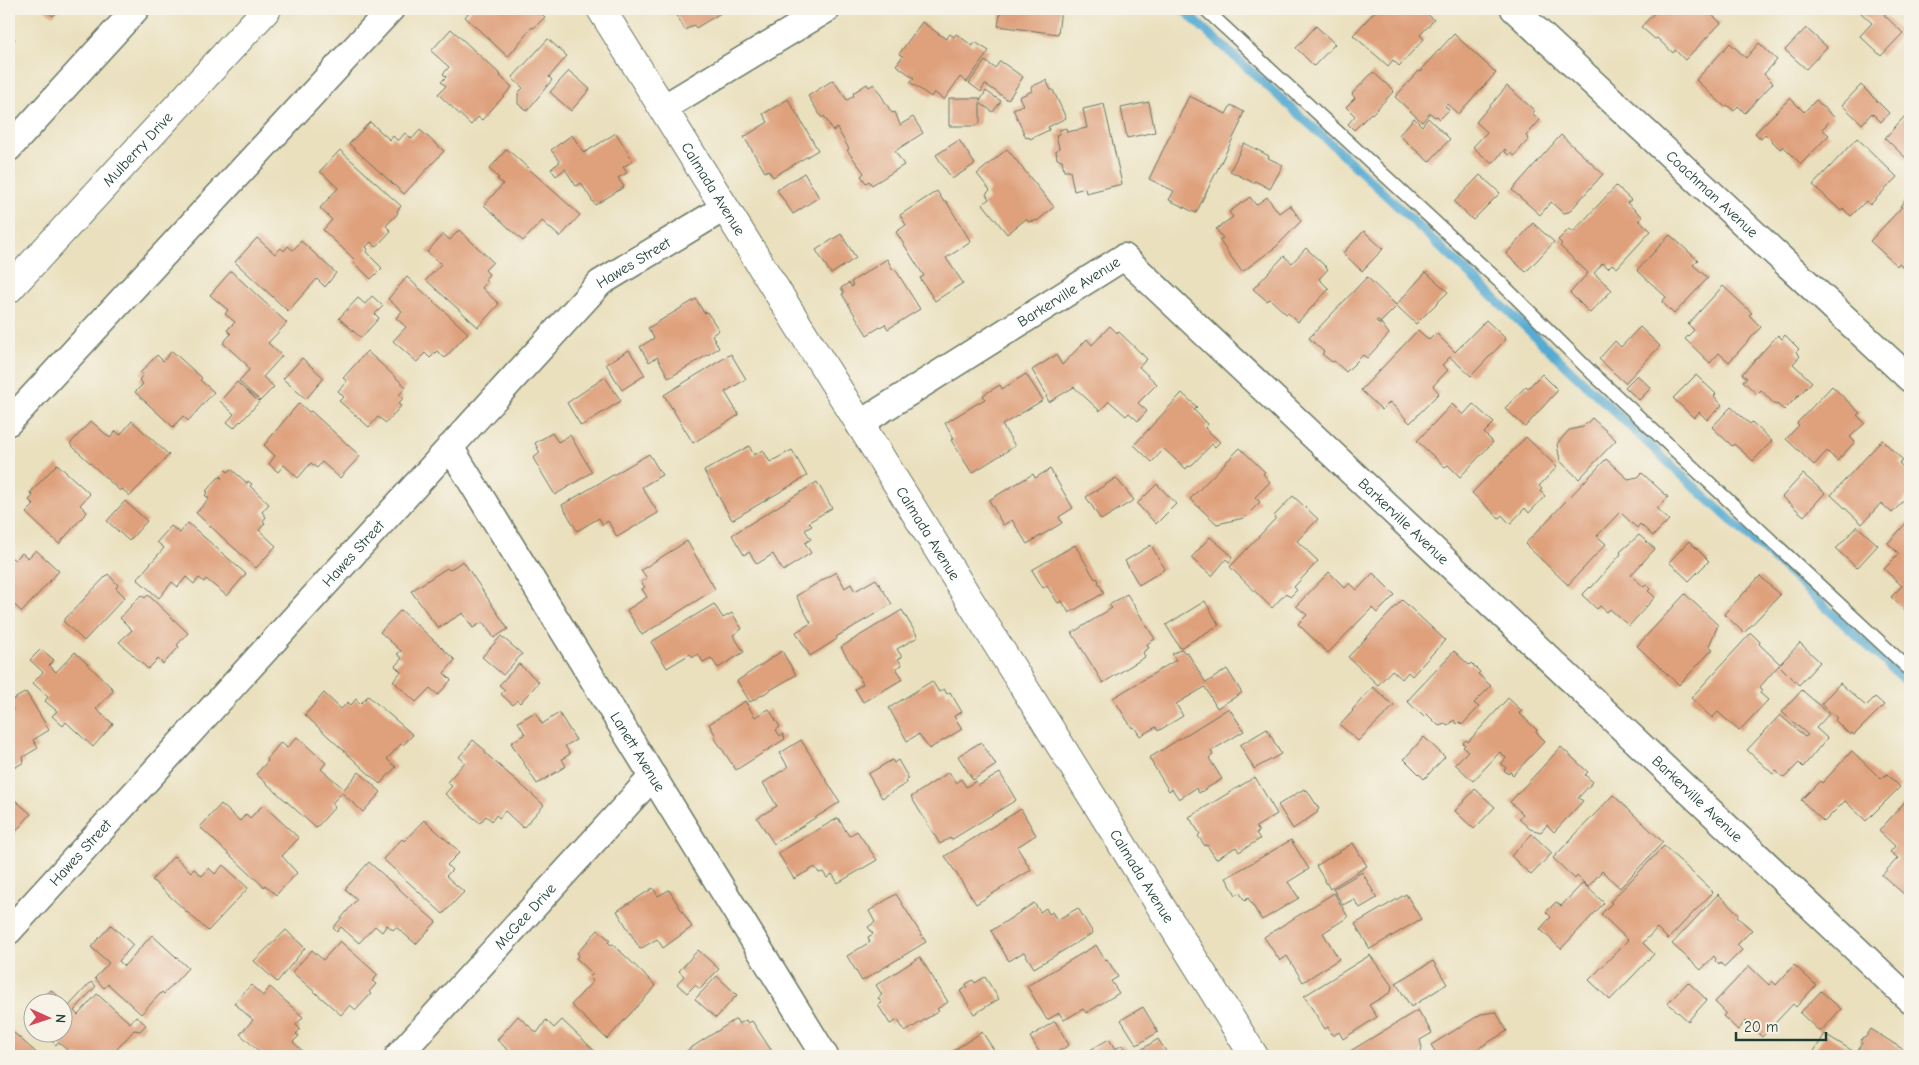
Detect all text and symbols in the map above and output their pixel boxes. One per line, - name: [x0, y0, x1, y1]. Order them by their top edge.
- street label: Mulberry Drive: [99, 108, 177, 190]
- street label: Calmada Avenue: [677, 139, 749, 239]
- street label: Coachman Avenue: [1662, 147, 1762, 242]
- street label: Hawes Street: [593, 233, 674, 292]
- street label: Barkerville Avenue: [1014, 252, 1124, 331]
- street label: Barkerville Avenue: [1355, 474, 1453, 569]
- street label: Calmada Avenue: [892, 483, 964, 584]
- street label: Hawes Street: [319, 516, 389, 590]
- street label: Lanett Avenue: [606, 709, 669, 795]
- street label: Barkerville Avenue: [1648, 752, 1747, 846]
- street label: Hawes Street: [46, 815, 116, 890]
- street label: Calmada Avenue: [1106, 826, 1178, 927]
- street label: McGee Drive: [491, 879, 560, 953]
- north arrow: [22, 992, 72, 1042]
- scale bar: [1736, 1010, 1826, 1042]
- text: N: [52, 1014, 69, 1024]
- text: 20 m: [1744, 1018, 1778, 1036]

